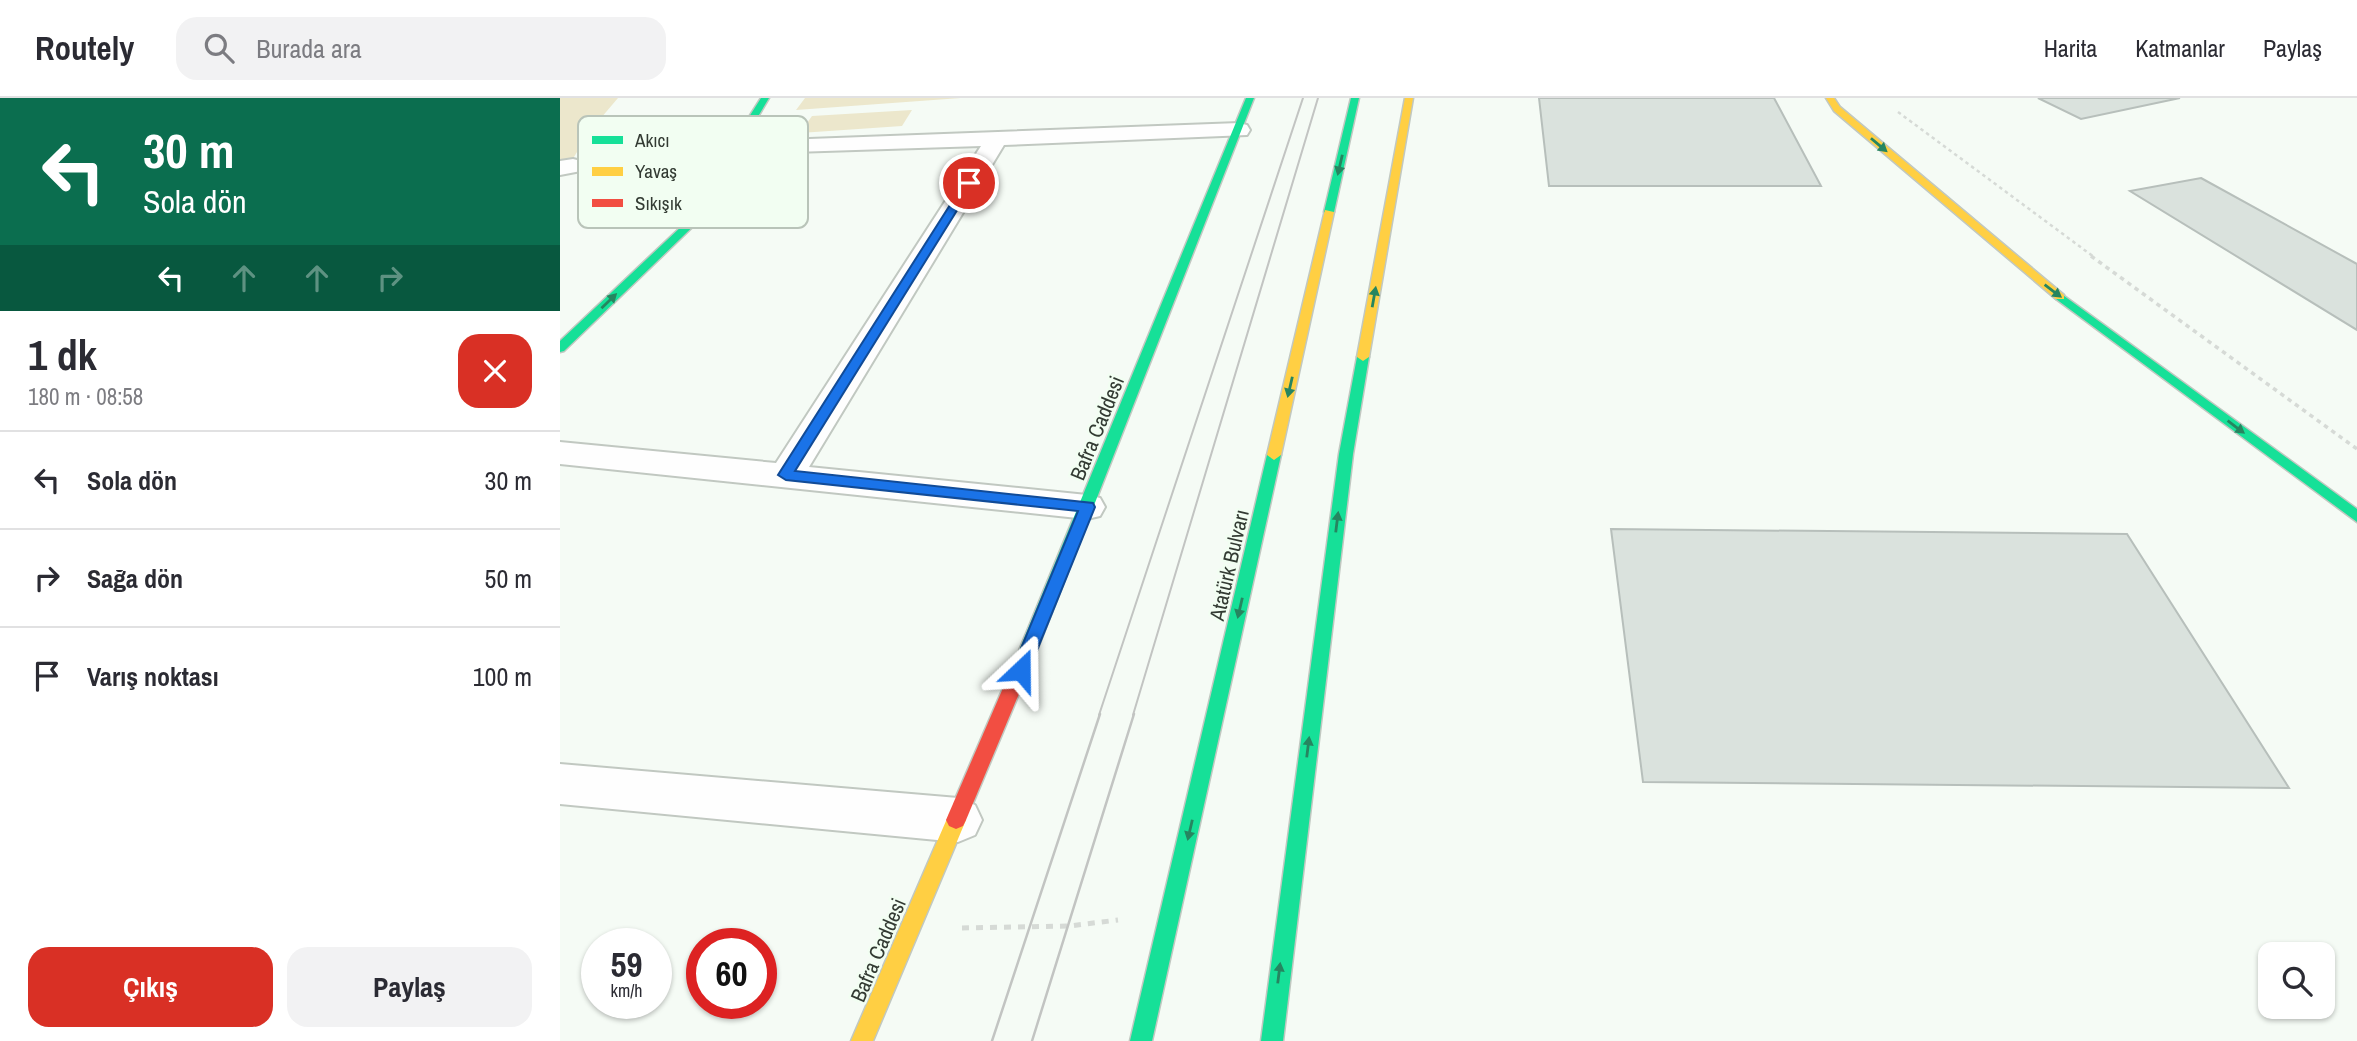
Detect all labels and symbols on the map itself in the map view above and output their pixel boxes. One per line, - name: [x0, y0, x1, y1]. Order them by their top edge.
- legend: [578, 116, 808, 228]
- text: Akıcı: [634, 127, 670, 153]
- one-way arrow: [1870, 137, 1888, 152]
- pin: [939, 153, 999, 213]
- one-way arrow: [1335, 154, 1346, 176]
- text: Yavaş: [635, 158, 677, 184]
- text: Sıkışık: [635, 190, 682, 216]
- one-way arrow: [2044, 284, 2062, 298]
- one-way arrow: [1369, 286, 1380, 308]
- one-way arrow: [601, 292, 618, 309]
- street label: Bafra Caddesi: [1063, 372, 1131, 484]
- one-way arrow: [1285, 376, 1296, 398]
- one-way arrow: [2226, 419, 2244, 434]
- street label: Atatürk Bulvarı: [1202, 507, 1256, 624]
- one-way arrow: [1332, 511, 1343, 533]
- one-way arrow: [1235, 597, 1246, 619]
- position arrow: [984, 633, 1058, 707]
- one-way arrow: [1302, 736, 1313, 758]
- one-way arrow: [1185, 819, 1196, 841]
- street label: Bafra Caddesi: [843, 894, 913, 1006]
- speed limit sign: 60: [686, 928, 777, 1019]
- one-way arrow: [1274, 962, 1285, 984]

